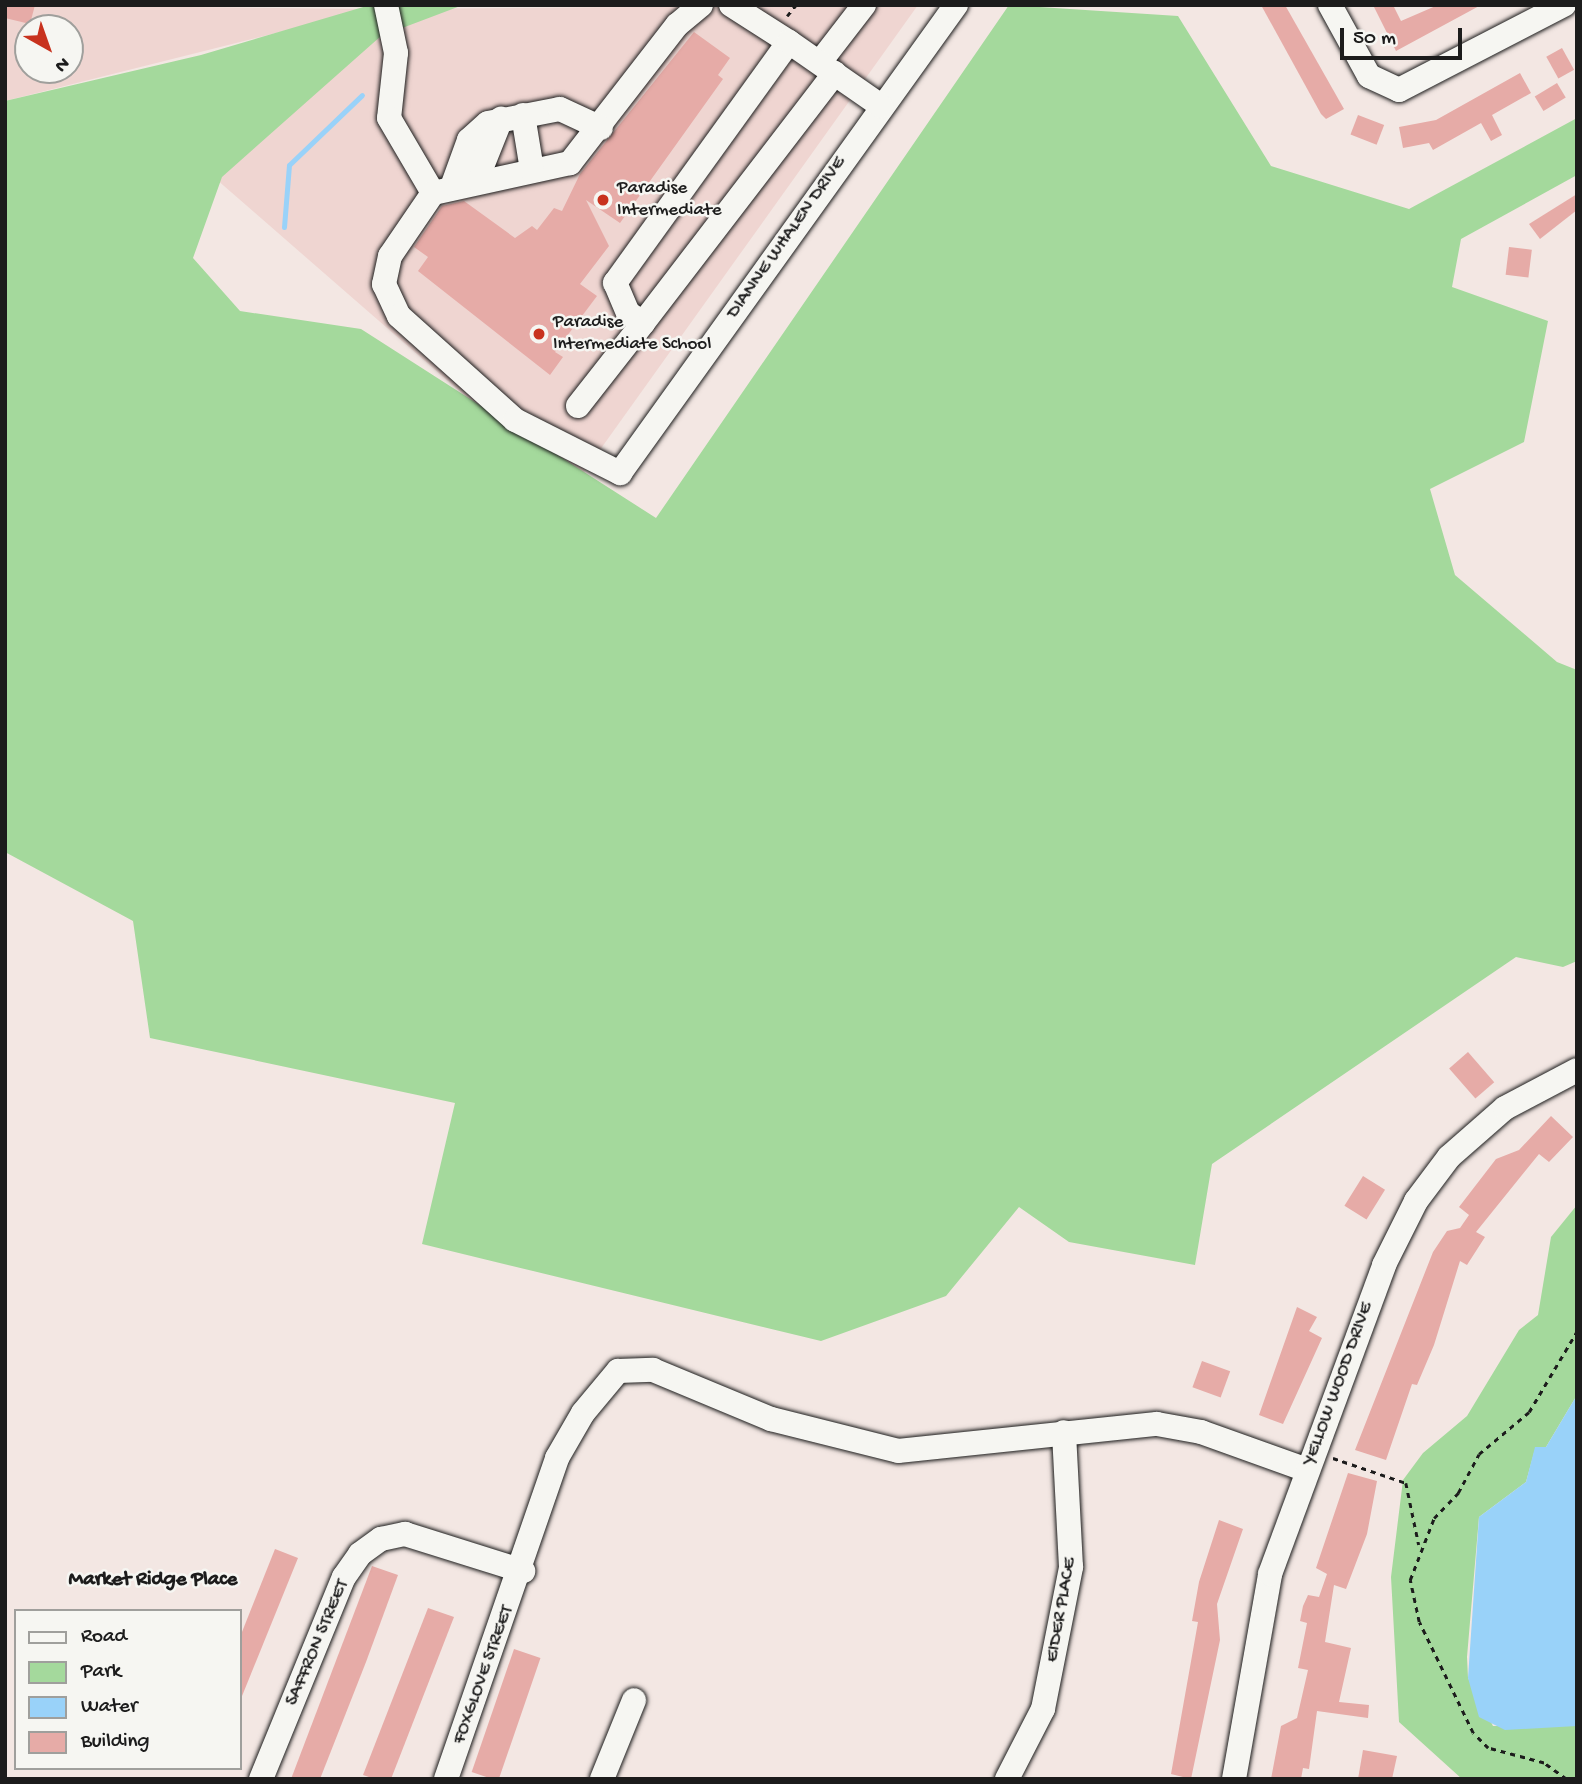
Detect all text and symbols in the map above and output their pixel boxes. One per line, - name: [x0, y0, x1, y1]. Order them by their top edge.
- north arrow: [14, 14, 84, 84]
- scale bar: [1344, 14, 1466, 58]
- text: 50 m: [1353, 27, 1396, 52]
- text: N: [49, 51, 74, 77]
- street label: DIANNE WHALEN DRIVE: [722, 153, 852, 323]
- place label: Paradise Intermediate: [617, 178, 722, 222]
- marker: Paradise Intermediate: [595, 192, 611, 208]
- place label: Paradise Intermediate School: [553, 312, 711, 356]
- marker: Paradise Intermediate School: [531, 326, 547, 342]
- street label: YELLOW WOOD DRIVE: [1299, 1299, 1379, 1469]
- street label: EIDER PLACE: [1042, 1556, 1082, 1664]
- district label: Market Ridge Place: [69, 1568, 237, 1594]
- street label: SAFFRON STREET: [281, 1576, 355, 1710]
- street label: FOXGLOVE STREET: [448, 1603, 520, 1747]
- legend: [14, 1609, 242, 1770]
- text: Road: [81, 1625, 127, 1650]
- text: Park: [81, 1660, 121, 1685]
- text: Water: [81, 1695, 137, 1720]
- text: Building: [81, 1730, 150, 1755]

